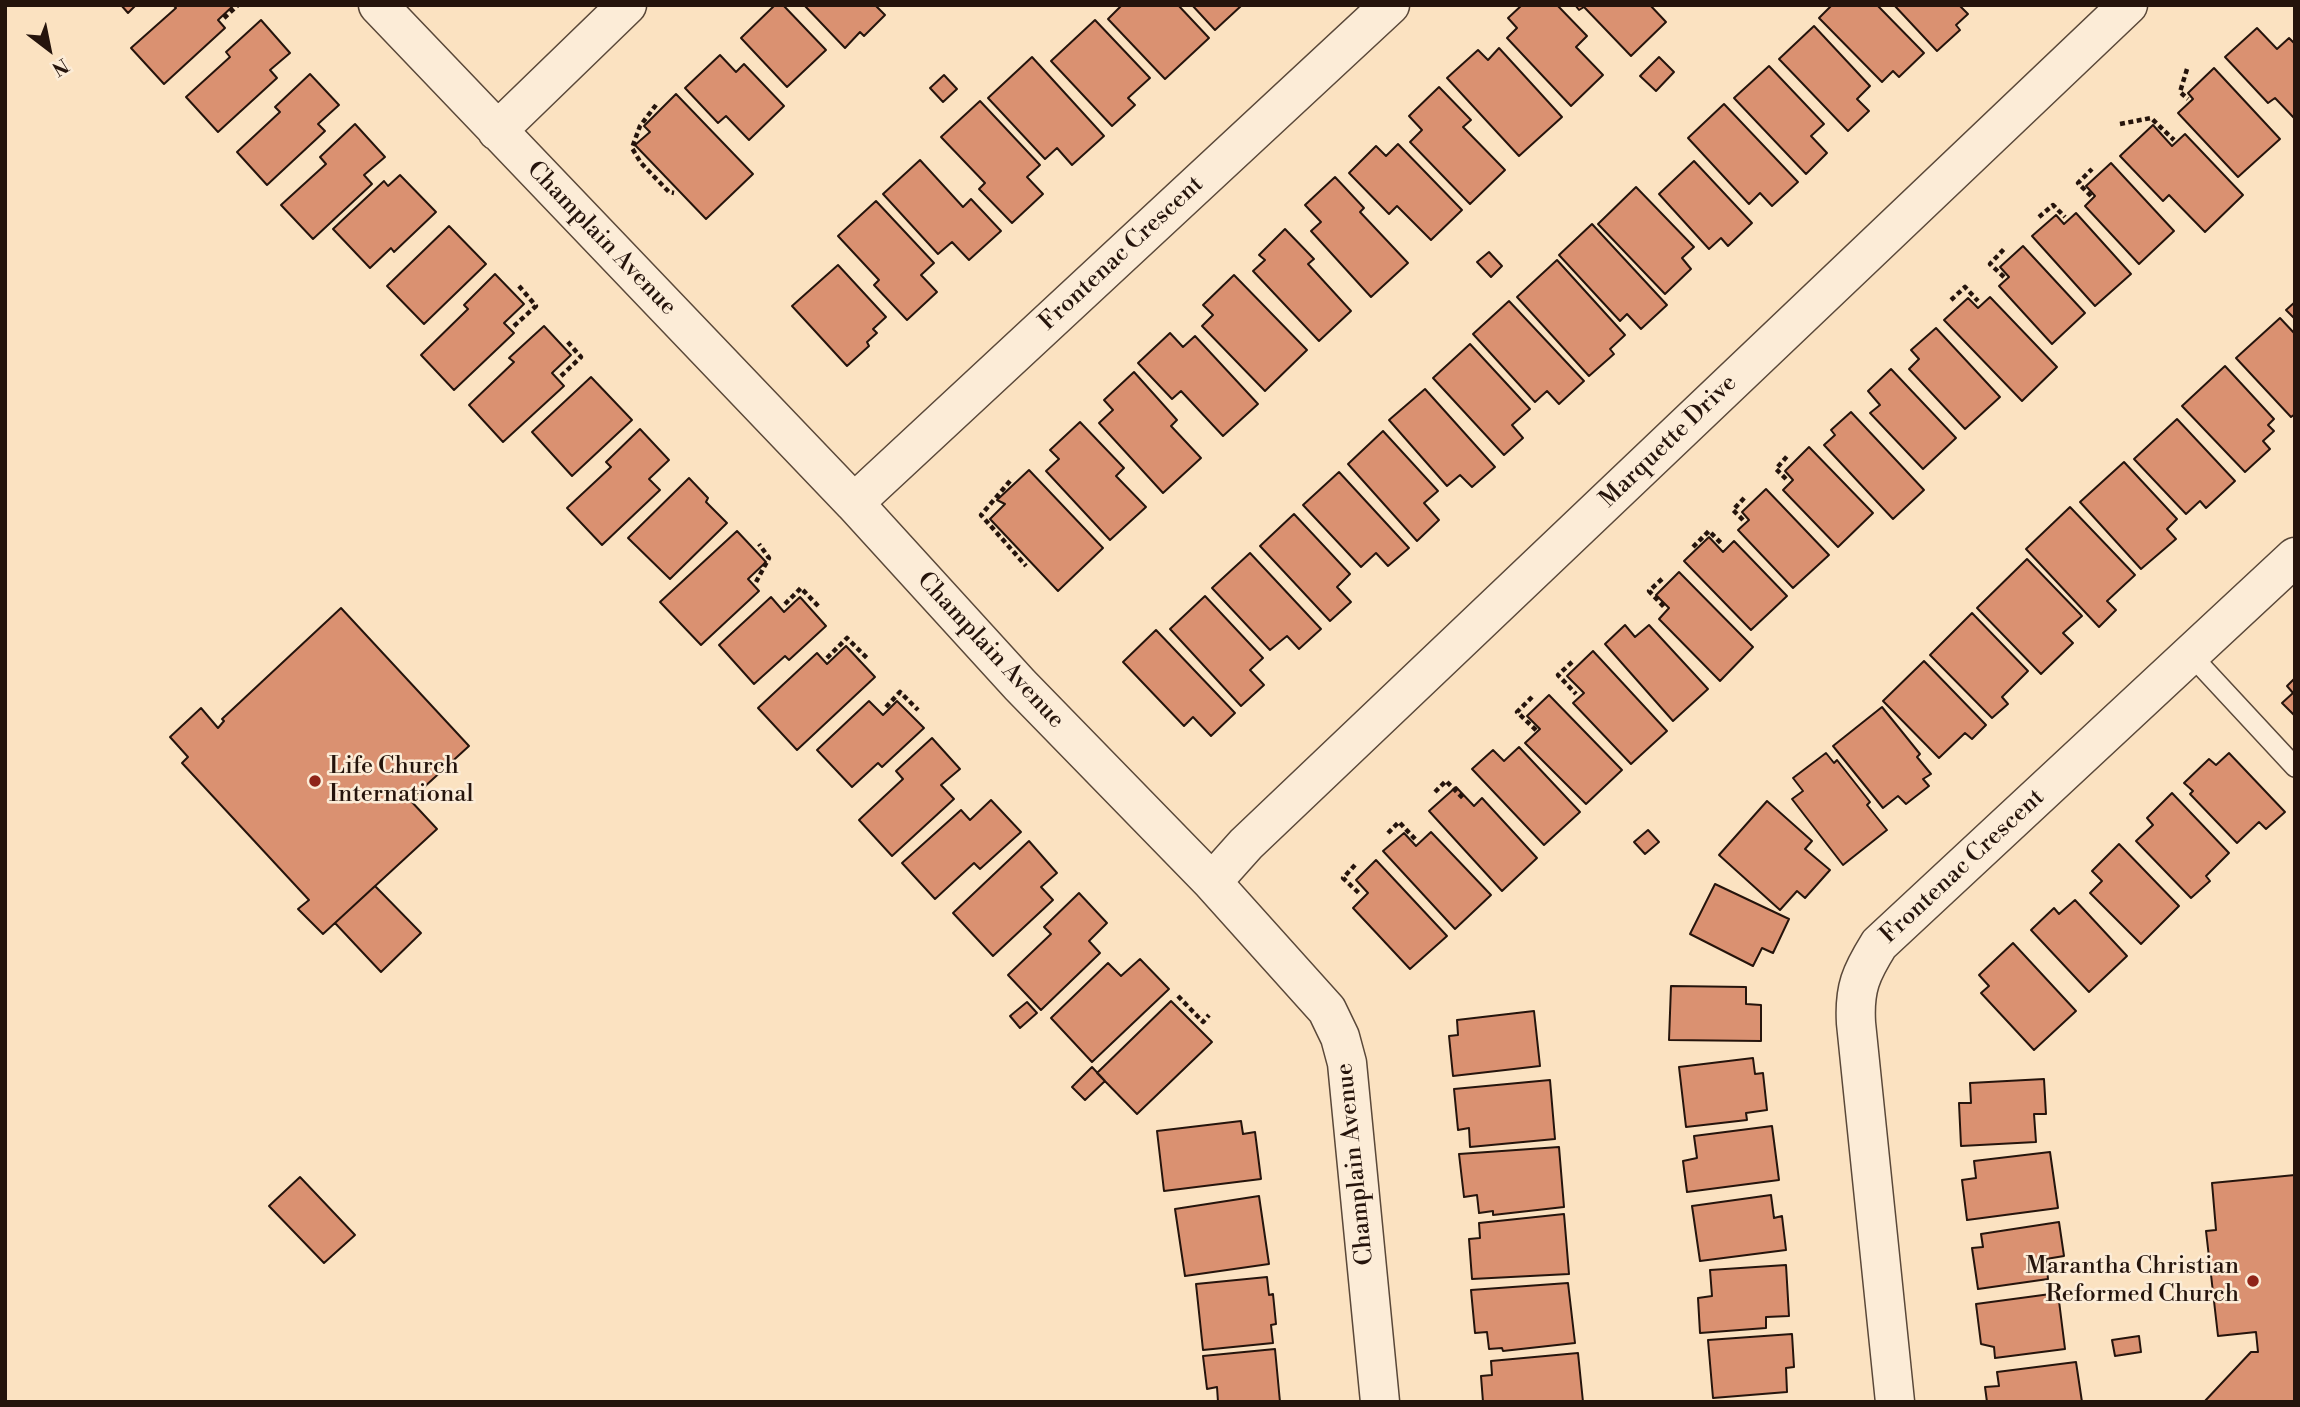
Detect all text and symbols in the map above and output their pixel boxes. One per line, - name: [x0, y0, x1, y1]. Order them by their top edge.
- north arrow: [14, 14, 84, 84]
- text: N: [47, 53, 73, 81]
- street label: Champlain Avenue: [520, 156, 682, 322]
- street label: Frontenac Crescent: [1034, 171, 1210, 337]
- street label: Marquette Drive: [1595, 369, 1743, 515]
- street label: Champlain Avenue: [910, 567, 1070, 735]
- place label: Life Church International: [329, 753, 473, 809]
- marker: Life Church International: [307, 773, 323, 789]
- street label: Frontenac Crescent: [1875, 784, 2051, 950]
- street label: Champlain Avenue: [1331, 1061, 1381, 1267]
- place label: Marantha Christian Reformed Church: [2026, 1253, 2239, 1309]
- marker: Marantha Christian Reformed Church: [2245, 1273, 2261, 1289]

